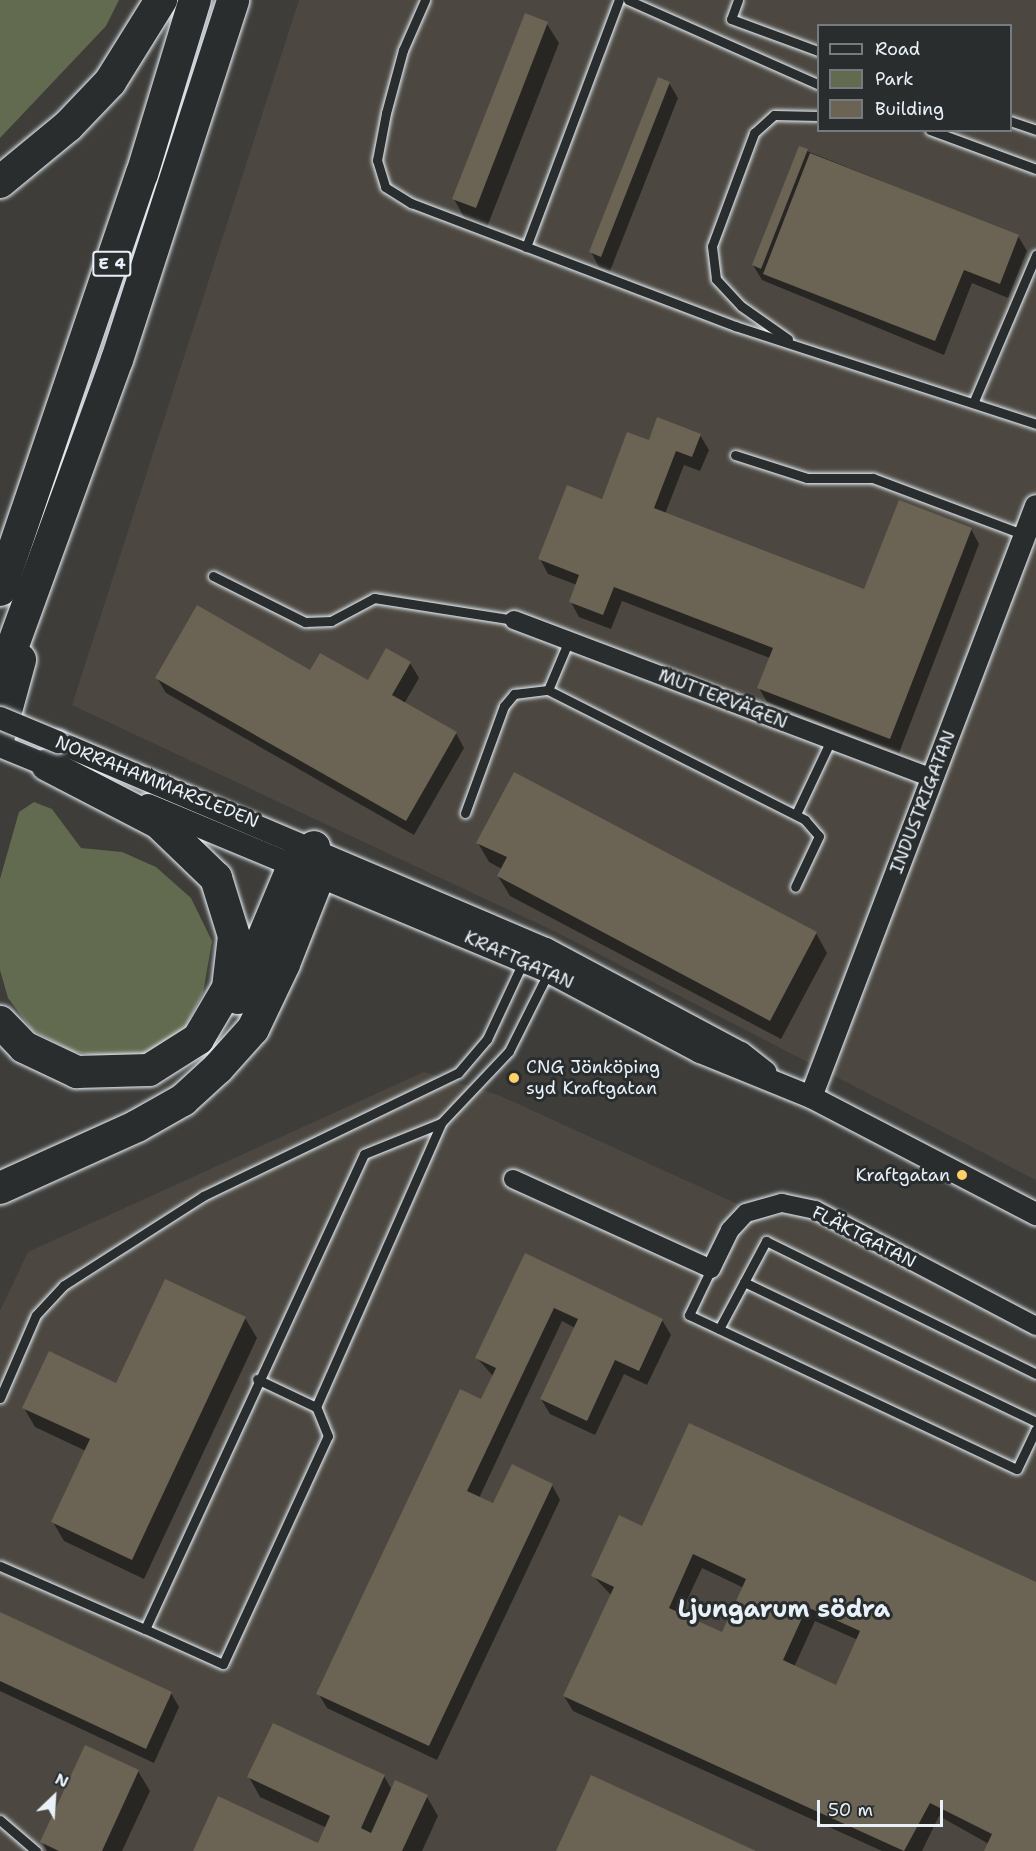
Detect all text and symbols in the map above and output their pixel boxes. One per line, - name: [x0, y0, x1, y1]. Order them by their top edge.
- legend: [817, 24, 1012, 132]
- text: Road: [875, 37, 920, 61]
- text: Park: [875, 67, 914, 91]
- text: Building: [875, 97, 944, 121]
- road number: E 4: [91, 251, 133, 277]
- street label: MUTTERVÄGEN: [655, 664, 791, 734]
- street label: INDUSTRIGATAN: [886, 727, 960, 877]
- street label: NORRAHAMMARSLEDEN: [52, 731, 262, 833]
- street label: KRAFTGATAN: [461, 926, 577, 994]
- place label: CNG Jönköping syd Kraftgatan: [526, 1057, 660, 1100]
- marker: CNG Jönköping syd Kraftgatan: [507, 1071, 521, 1085]
- place label: Kraftgatan: [855, 1164, 950, 1186]
- marker: Kraftgatan: [955, 1168, 969, 1182]
- street label: FLÄKTGATAN: [808, 1202, 920, 1272]
- district label: Ljungarum södra: [678, 1596, 890, 1624]
- north arrow: [24, 1767, 84, 1827]
- text: N: [52, 1768, 72, 1792]
- scale bar: [820, 1788, 946, 1826]
- text: 50 m: [828, 1798, 873, 1822]

